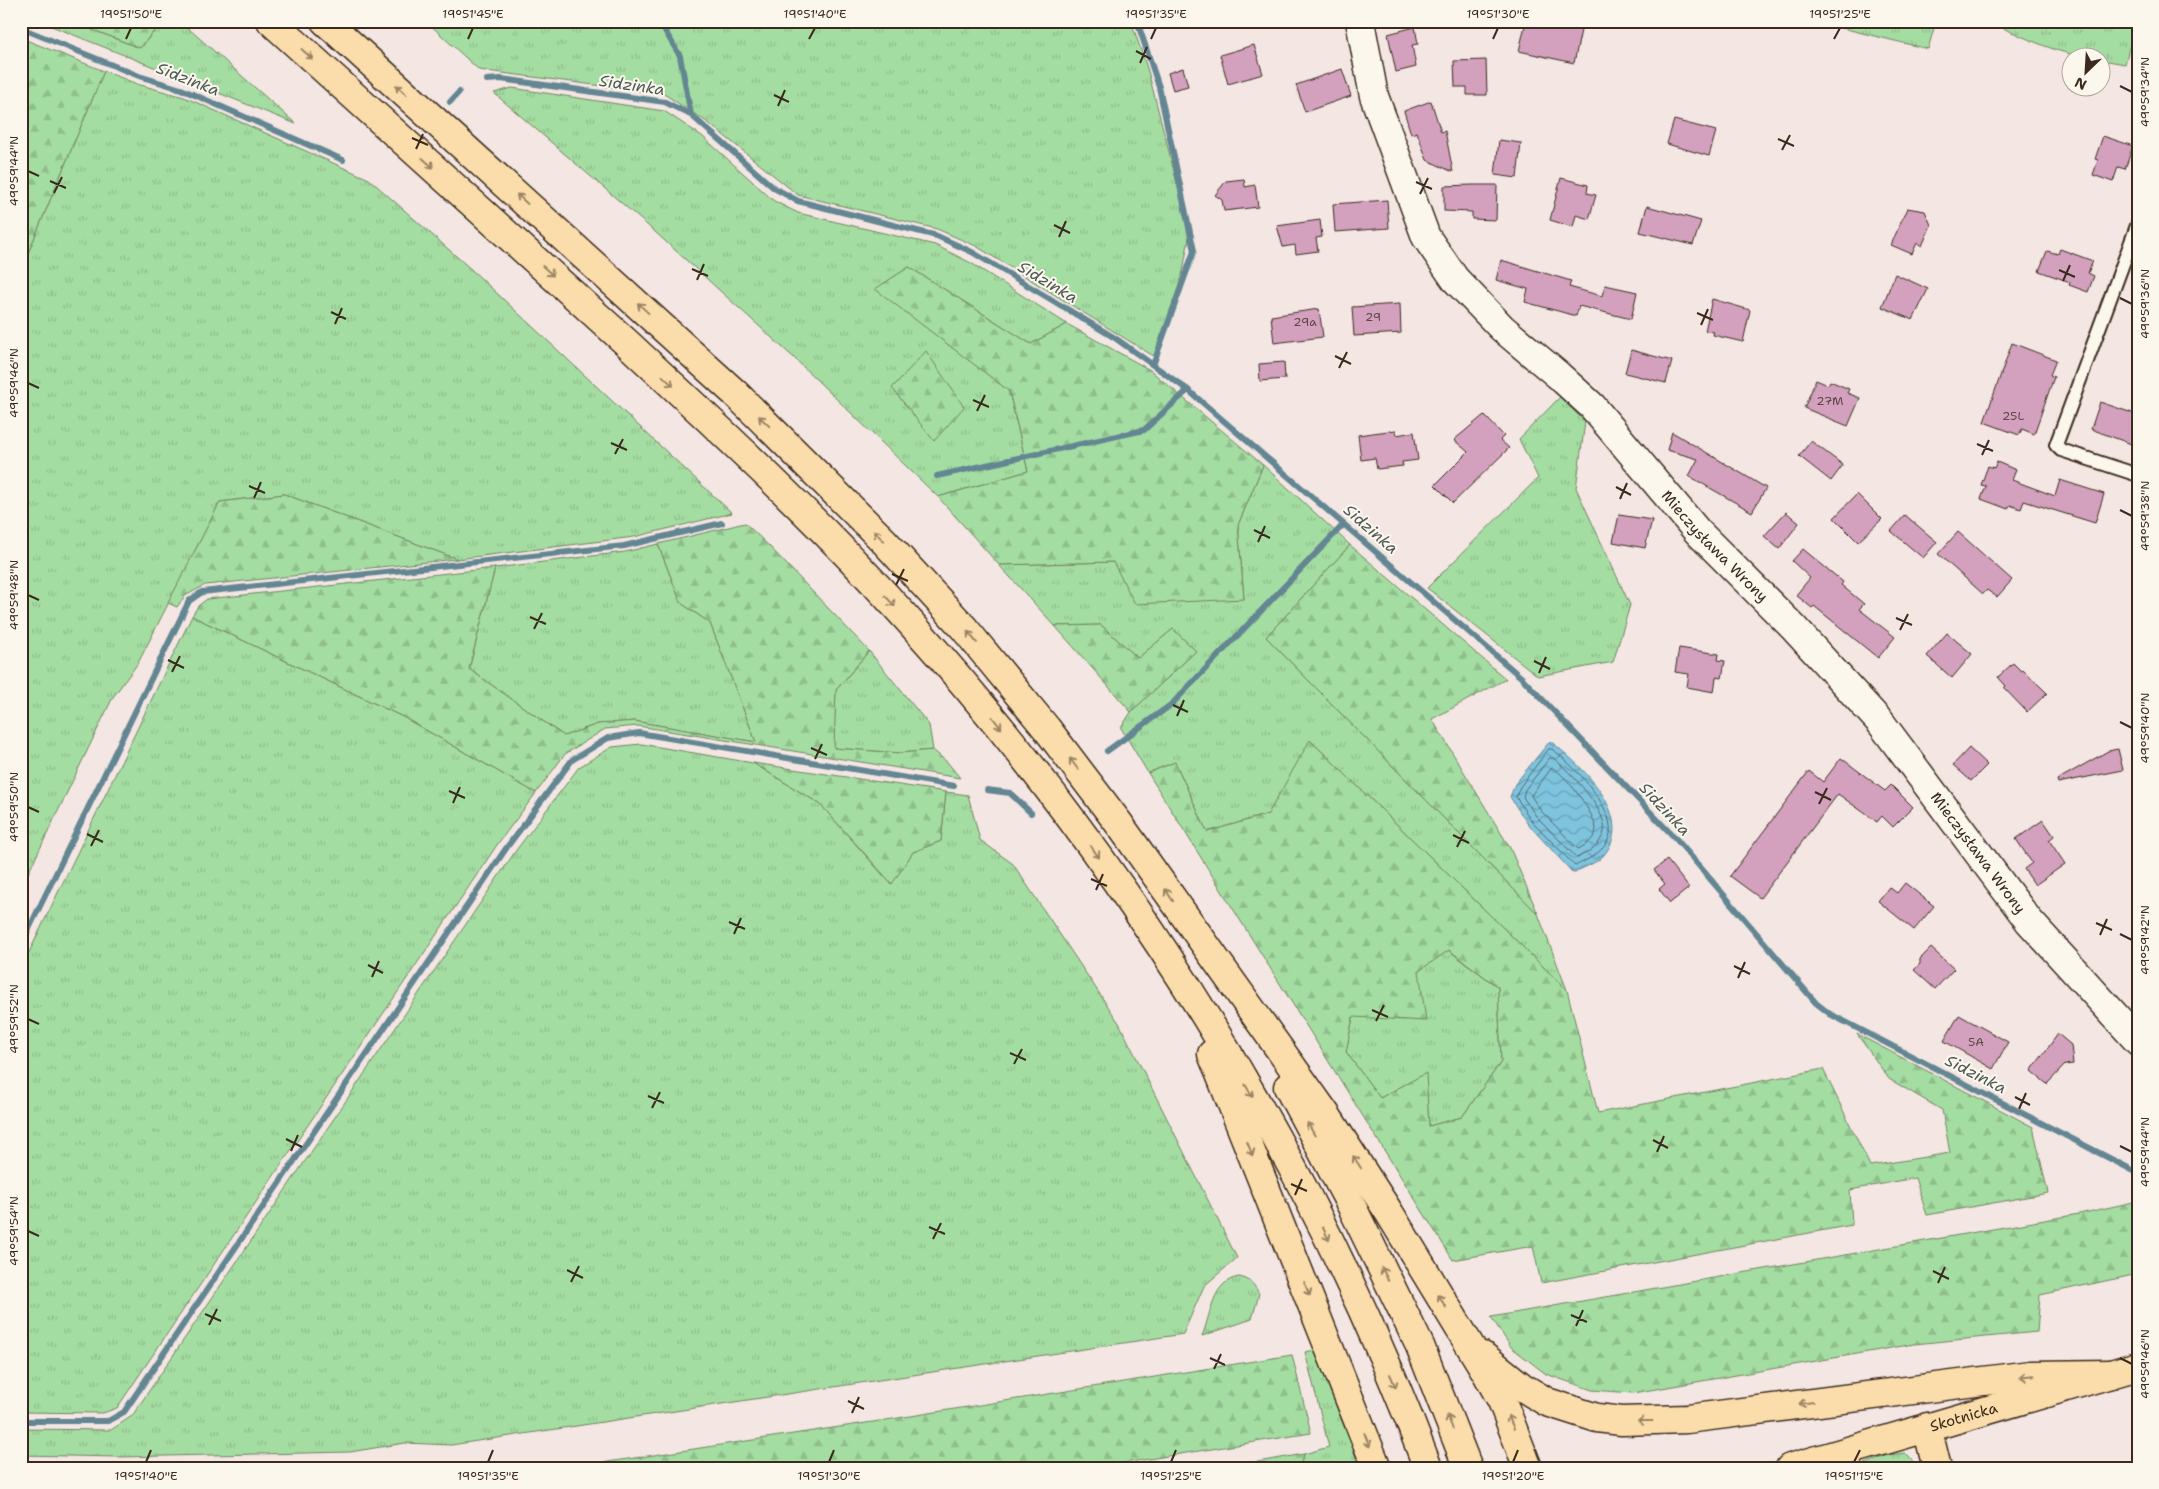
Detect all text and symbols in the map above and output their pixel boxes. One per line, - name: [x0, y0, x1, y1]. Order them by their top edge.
- text: 19°51'50"E: [100, 6, 162, 22]
- text: 19°51'45"E: [442, 6, 504, 22]
- text: 19°51'40"E: [784, 6, 846, 22]
- text: 19°51'35"E: [1125, 6, 1187, 22]
- text: 19°51'30"E: [1467, 6, 1529, 22]
- text: 19°51'25"E: [1809, 6, 1871, 22]
- one-way arrow: [300, 48, 313, 60]
- north arrow: [2062, 48, 2112, 98]
- water label: Sidzinka: [153, 57, 223, 101]
- text: 49°59'34"N: [2137, 57, 2153, 127]
- water label: Sidzinka: [598, 70, 666, 100]
- text: N: [2072, 73, 2089, 94]
- one-way arrow: [395, 85, 408, 96]
- text: 49°59'44"N: [6, 136, 22, 206]
- one-way arrow: [421, 157, 434, 168]
- one-way arrow: [516, 193, 529, 205]
- water label: Sidzinka: [1014, 256, 1082, 308]
- one-way arrow: [542, 265, 555, 277]
- text: 49°59'36"N: [2137, 269, 2153, 339]
- one-way arrow: [636, 302, 649, 314]
- house number: 29: [1365, 309, 1381, 325]
- house number: 29a: [1293, 314, 1317, 330]
- text: 49°59'46"N: [6, 348, 22, 418]
- one-way arrow: [662, 375, 675, 387]
- house number: 27M: [1816, 393, 1844, 409]
- house number: 25L: [2002, 408, 2024, 424]
- one-way arrow: [758, 415, 770, 428]
- text: 49°59'38"N: [2137, 481, 2153, 551]
- street label: Mieczysława Wrony: [1657, 486, 1772, 606]
- water label: Sidzinka: [1339, 499, 1403, 559]
- one-way arrow: [873, 530, 885, 542]
- text: 49°59'48"N: [6, 560, 22, 630]
- one-way arrow: [884, 594, 896, 607]
- one-way arrow: [966, 631, 977, 644]
- text: 49°59'40"N: [2137, 693, 2153, 763]
- one-way arrow: [991, 717, 1002, 730]
- one-way arrow: [1069, 757, 1079, 771]
- text: 49°59'50"N: [6, 772, 22, 842]
- water label: Sidzinka: [1635, 778, 1695, 840]
- street label: Mieczysława Wrony: [1926, 788, 2030, 918]
- one-way arrow: [1090, 845, 1101, 859]
- one-way arrow: [1164, 888, 1174, 902]
- text: 49°59'42"N: [2137, 905, 2153, 975]
- text: 49°59'52"N: [6, 984, 22, 1054]
- house number: 5A: [1968, 1034, 1984, 1050]
- water label: Sidzinka: [1942, 1050, 2010, 1098]
- one-way arrow: [1245, 1083, 1255, 1097]
- text: 49°59'44"N: [2137, 1117, 2153, 1187]
- one-way arrow: [1306, 1122, 1316, 1136]
- one-way arrow: [1246, 1140, 1255, 1156]
- one-way arrow: [1352, 1156, 1362, 1170]
- text: 49°59'54"N: [6, 1196, 22, 1266]
- one-way arrow: [1322, 1226, 1331, 1241]
- one-way arrow: [1379, 1267, 1389, 1282]
- one-way arrow: [1303, 1281, 1313, 1296]
- one-way arrow: [1437, 1294, 1447, 1308]
- text: 49°59'46"N: [2137, 1329, 2153, 1399]
- one-way arrow: [2019, 1371, 2035, 1381]
- one-way arrow: [1390, 1374, 1399, 1389]
- one-way arrow: [1798, 1398, 1814, 1408]
- street label: Skotnicka: [1928, 1398, 2000, 1436]
- one-way arrow: [1445, 1415, 1454, 1431]
- one-way arrow: [1505, 1415, 1515, 1430]
- one-way arrow: [1637, 1416, 1653, 1426]
- one-way arrow: [1363, 1432, 1372, 1448]
- text: 19°51'40"E: [115, 1468, 177, 1484]
- text: 19°51'35"E: [457, 1468, 519, 1484]
- text: 19°51'30"E: [798, 1468, 860, 1484]
- text: 19°51'25"E: [1140, 1468, 1202, 1484]
- text: 19°51'20"E: [1482, 1468, 1544, 1484]
- text: 19°51'15"E: [1825, 1468, 1883, 1484]

